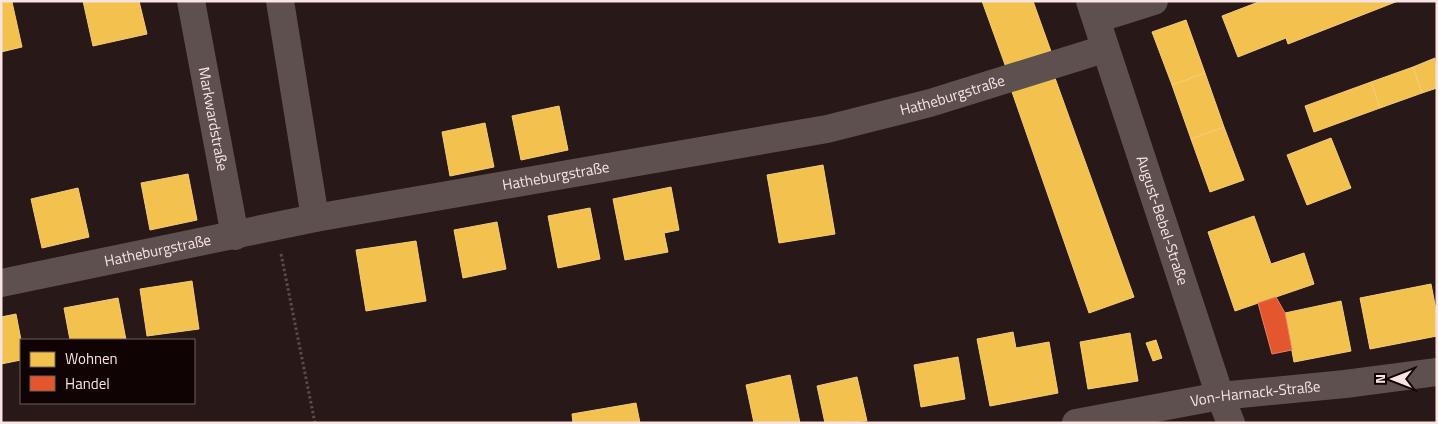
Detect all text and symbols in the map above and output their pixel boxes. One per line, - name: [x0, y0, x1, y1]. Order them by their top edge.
- street label: Markwardstraße: [193, 65, 235, 173]
- street label: Hatheburgstraße: [897, 69, 1007, 121]
- street label: August-Bebel-Straße: [1131, 152, 1195, 288]
- street label: Hatheburgstraße: [500, 155, 611, 196]
- street label: Hatheburgstraße: [102, 228, 213, 272]
- legend: [20, 339, 195, 404]
- text: Wohnen: [65, 347, 118, 370]
- north arrow: [1368, 354, 1418, 404]
- text: Handel: [65, 372, 110, 395]
- street label: Von-Harnack-Straße: [1188, 374, 1321, 412]
- text: N: [1369, 374, 1390, 384]

